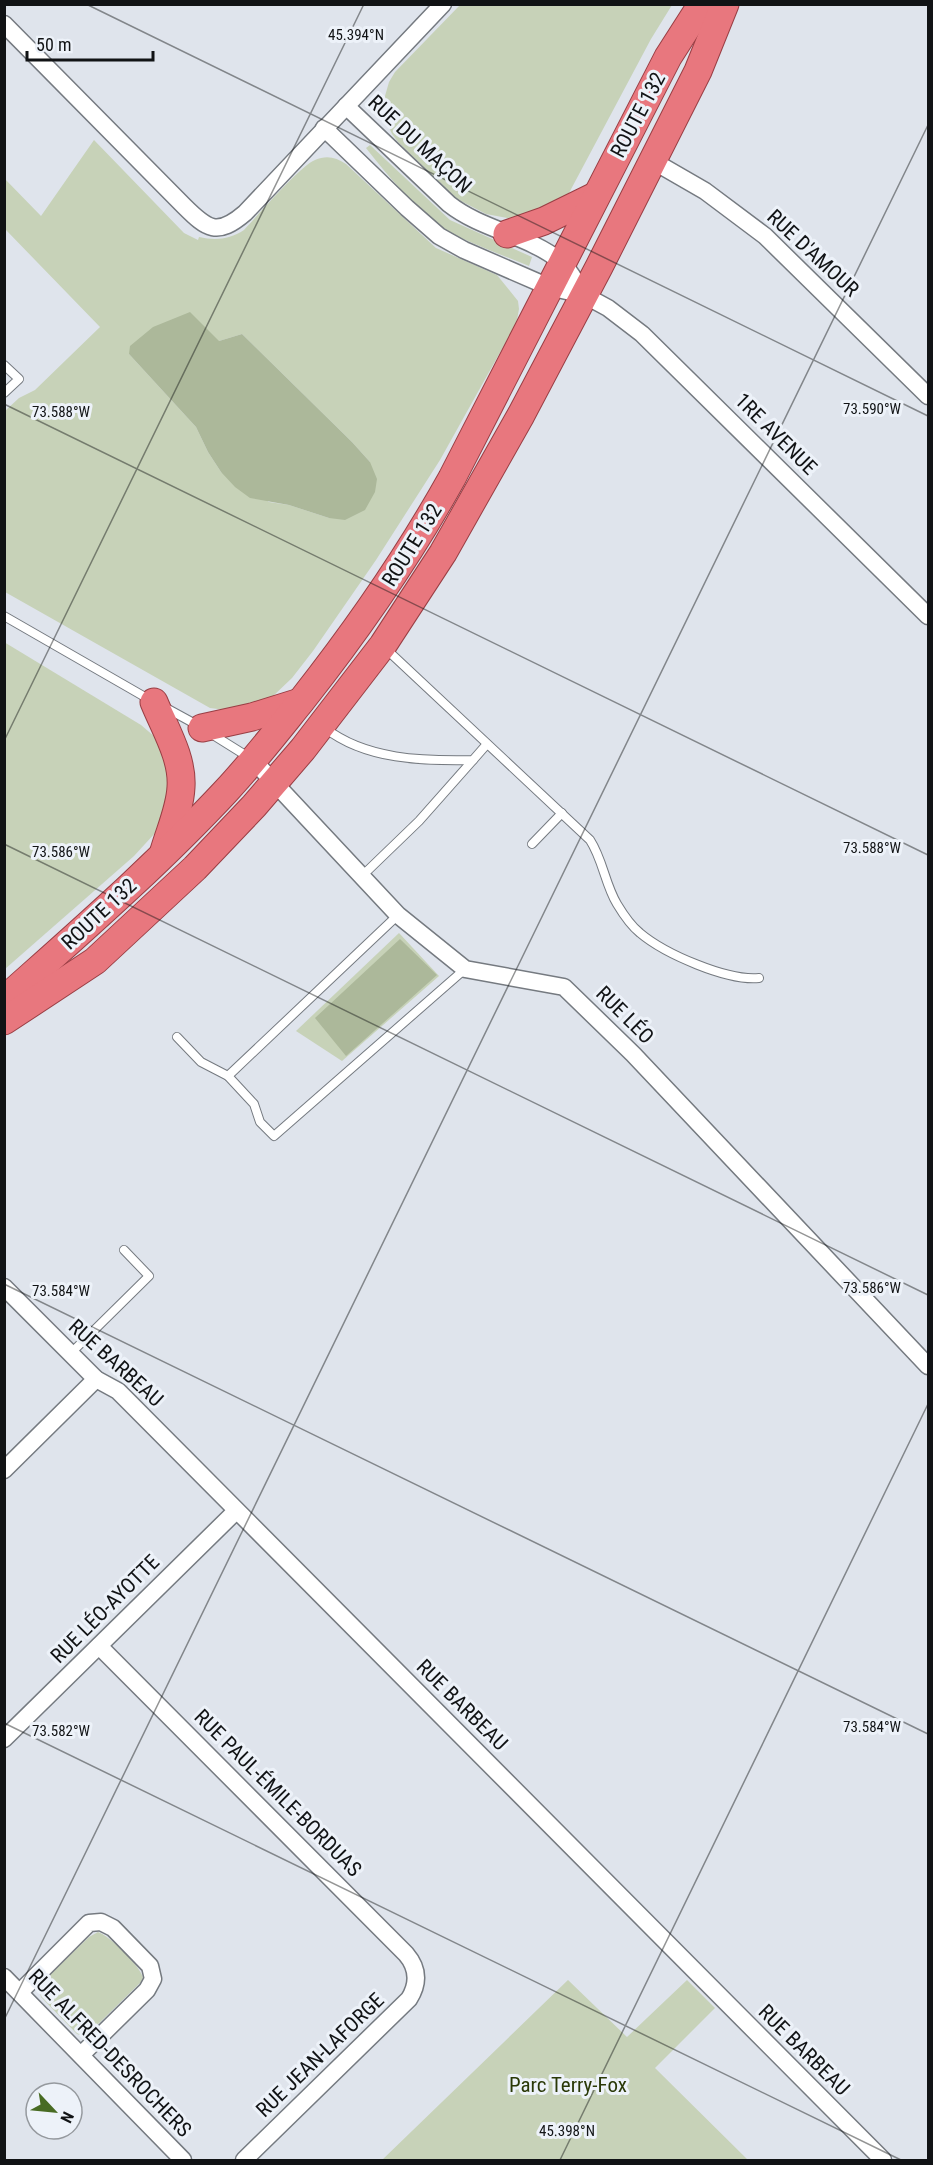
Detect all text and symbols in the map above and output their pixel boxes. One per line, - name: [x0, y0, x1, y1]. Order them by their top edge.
- scale bar: [27, 24, 153, 62]
- text: 45.394°N: [328, 26, 384, 44]
- text: 50 m: [36, 34, 71, 55]
- street label: ROUTE 132: [606, 68, 670, 162]
- street label: RUE DU MAÇON: [363, 90, 477, 198]
- street label: RUE D'AMOUR: [762, 205, 864, 301]
- street label: 1RE AVENUE: [730, 388, 822, 480]
- text: 73.590°W: [843, 400, 902, 418]
- text: 73.588°W: [32, 403, 91, 421]
- street label: ROUTE 132: [377, 499, 447, 591]
- text: 73.588°W: [843, 839, 902, 857]
- text: 73.586°W: [32, 843, 91, 861]
- street label: ROUTE 132: [57, 874, 141, 954]
- street label: RUE LÉO: [591, 981, 659, 1049]
- text: 73.586°W: [843, 1279, 902, 1297]
- text: 73.584°W: [32, 1282, 91, 1300]
- street label: RUE BARBEAU: [64, 1314, 168, 1412]
- street label: RUE LÉO-AYOTTE: [46, 1550, 164, 1668]
- street label: RUE BARBEAU: [412, 1655, 512, 1755]
- street label: RUE PAUL-ÉMILE-BORDUAS: [189, 1704, 367, 1882]
- text: 73.584°W: [843, 1718, 902, 1736]
- text: 73.582°W: [32, 1722, 91, 1740]
- street label: RUE ALFRED-DESROCHERS: [24, 1964, 196, 2142]
- street label: RUE JEAN-LAFORGE: [251, 1988, 389, 2122]
- street label: RUE BARBEAU: [754, 2000, 854, 2100]
- park label: Parc Terry-Fox: [509, 2073, 627, 2097]
- north arrow: [24, 2081, 84, 2141]
- text: N: [56, 2109, 78, 2126]
- text: 45.398°N: [539, 2122, 595, 2140]

